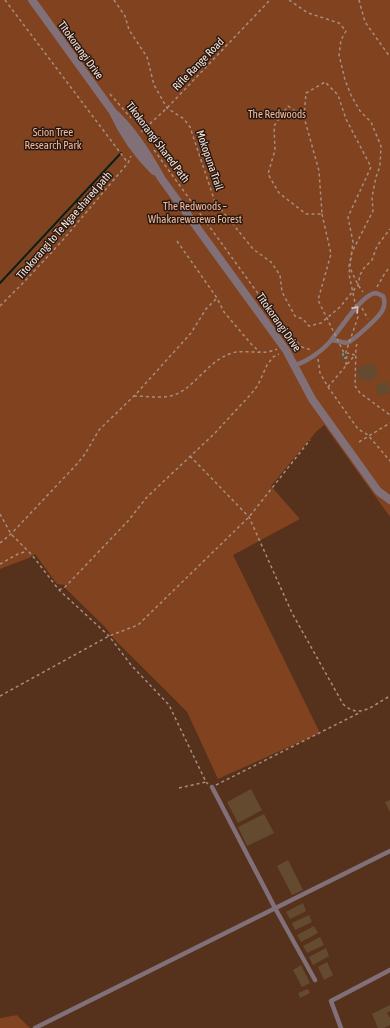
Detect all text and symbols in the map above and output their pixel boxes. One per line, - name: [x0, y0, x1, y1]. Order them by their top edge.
- street label: Tītokorangi Drive: [56, 19, 106, 81]
- street label: Rifle Range Road: [170, 35, 226, 93]
- street label: Tikokorangi Shared Path: [124, 99, 192, 185]
- park label: The Redwoods: [248, 108, 306, 120]
- park label: Scion Tree Research Park: [24, 126, 82, 151]
- street label: Mokopuna Trail: [194, 128, 226, 192]
- street label: Tītokorangi to Te Ngae shared path: [14, 169, 114, 281]
- park label: The Redwoods – Whakarewarewa Forest: [148, 200, 242, 225]
- street label: Tītokorangi Drive: [254, 290, 304, 354]
- one-way arrow: [351, 306, 358, 314]

